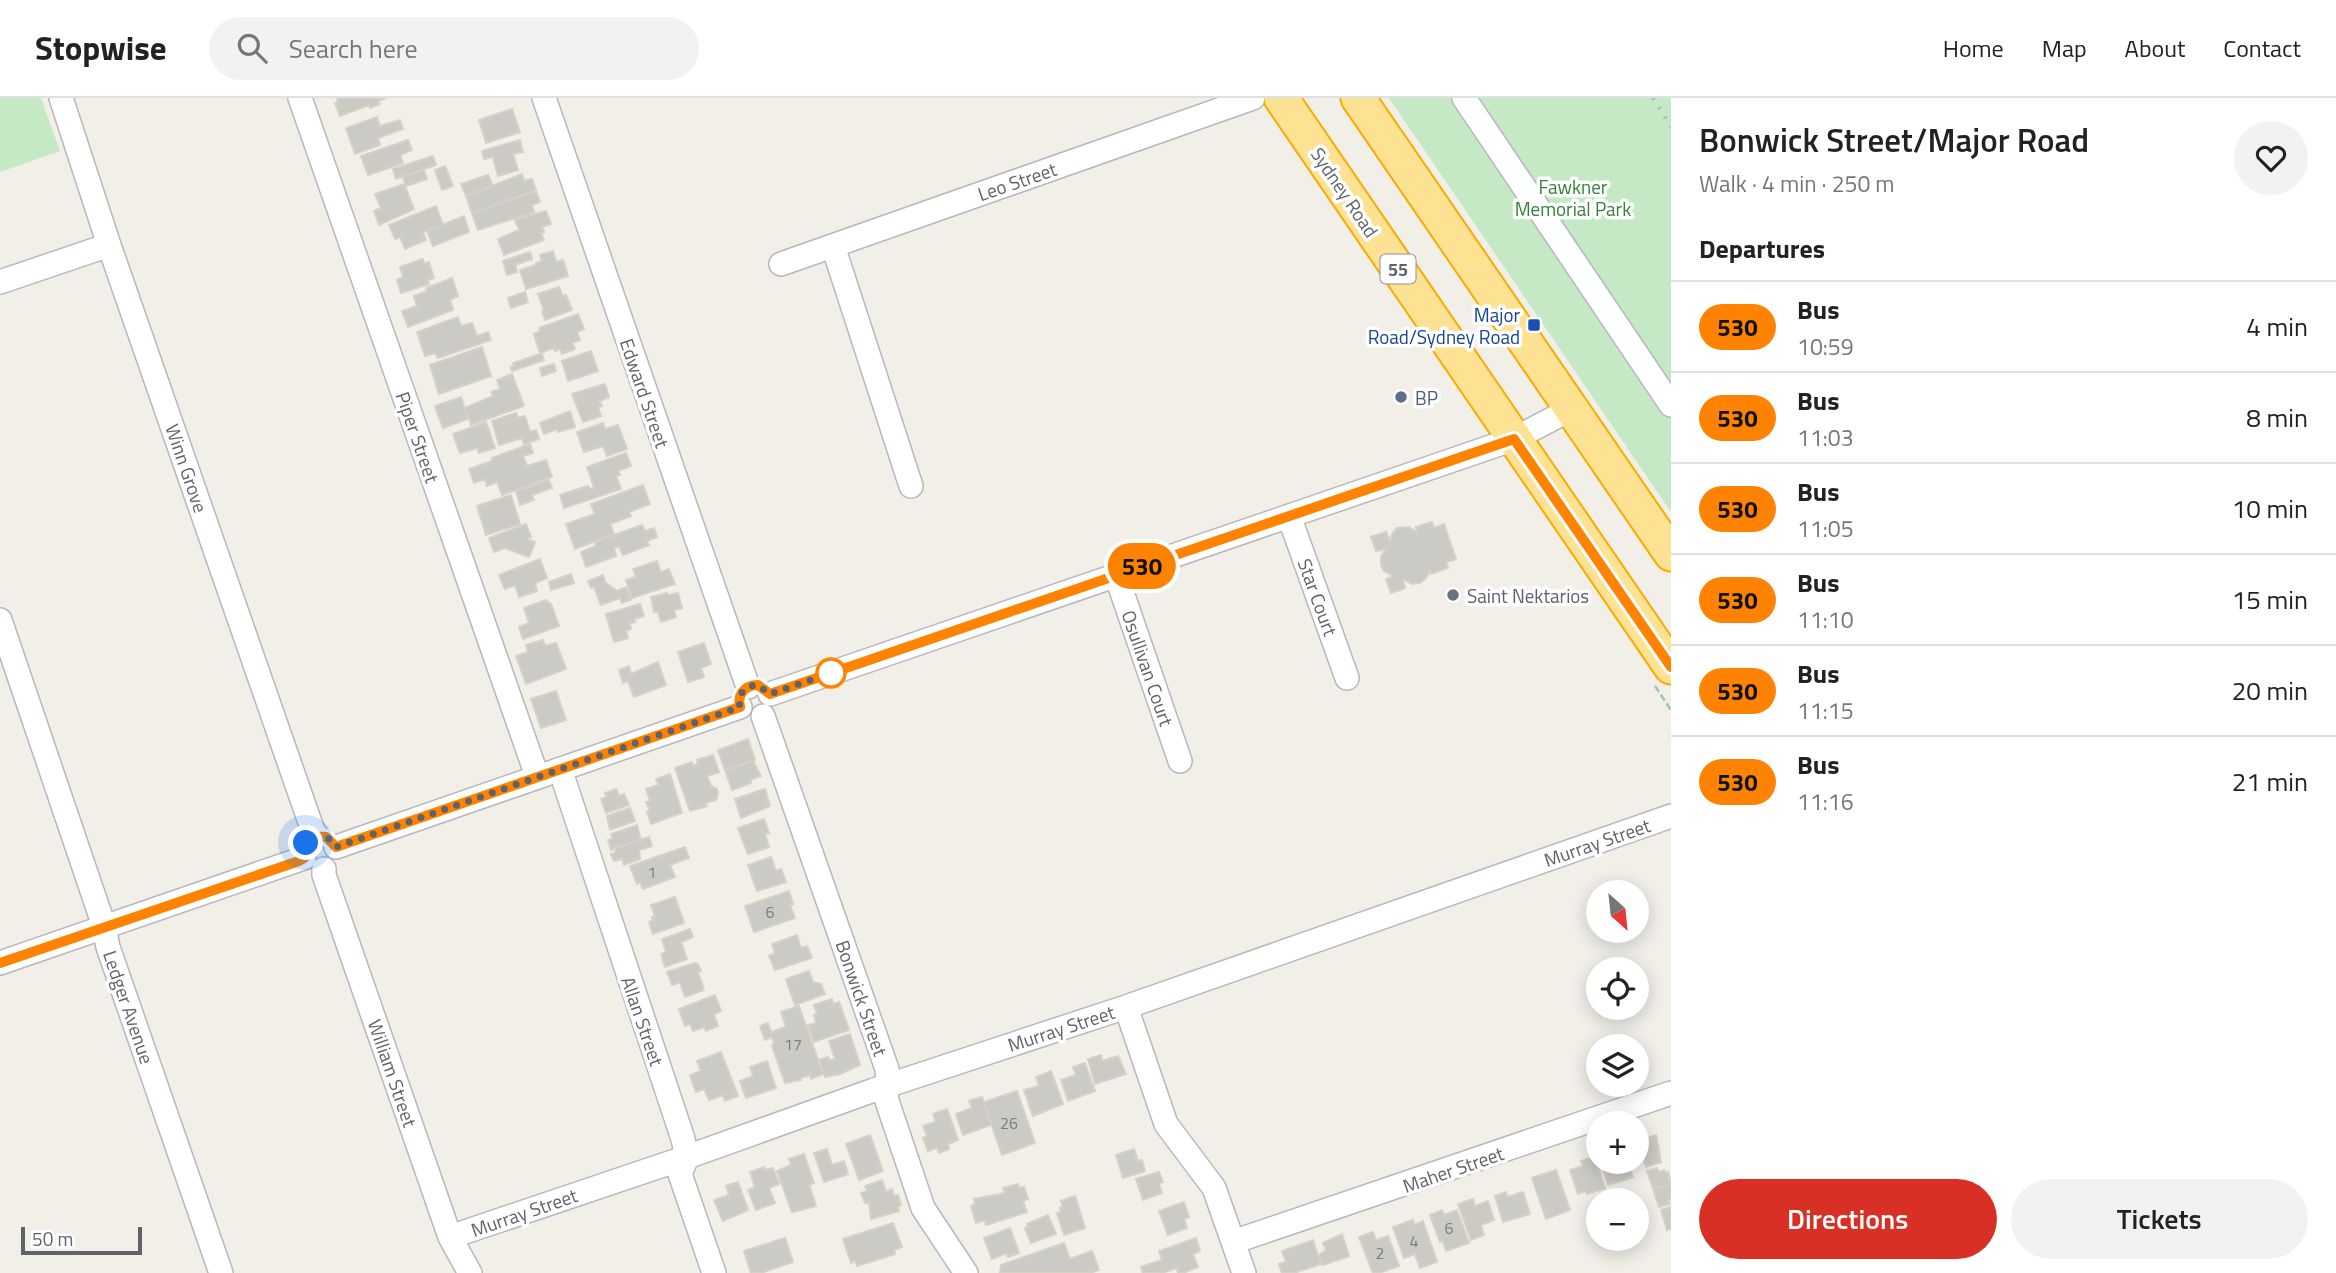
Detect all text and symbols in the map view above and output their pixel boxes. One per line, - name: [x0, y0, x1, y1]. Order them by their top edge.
- search box: [209, 17, 699, 80]
- text: Stopwise: [35, 23, 167, 73]
- icon: search: [233, 29, 271, 67]
- text: Search here: [289, 29, 418, 68]
- text: Home: [1943, 30, 2004, 66]
- text: Map: [2042, 30, 2087, 66]
- text: About: [2125, 30, 2185, 66]
- text: Contact: [2223, 30, 2301, 66]
- text: Bonwick Street/Major Road: [1699, 115, 2089, 165]
- button: heart: [2234, 121, 2308, 195]
- street label: Sydney Road: [1304, 141, 1386, 243]
- street label: Leo Street: [974, 154, 1061, 208]
- text: Walk · 4 min · 250 m: [1699, 166, 1895, 201]
- park label: Fawkner Memorial Park: [1515, 172, 1631, 223]
- text: Departures: [1699, 229, 1825, 268]
- road number: 55: [1380, 254, 1416, 284]
- text: Bus: [1797, 290, 1839, 329]
- place label: Major Road/Sydney Road: [1368, 300, 1520, 351]
- text: 4 min: [2246, 307, 2308, 346]
- text: 530: [1717, 309, 1758, 345]
- marker: Major Road/Sydney Road: [1526, 317, 1542, 333]
- text: 10:59: [1797, 329, 1854, 364]
- street label: Edward Street: [613, 334, 677, 452]
- text: Bus: [1797, 381, 1839, 420]
- place label: BP: [1415, 383, 1438, 412]
- street label: Piper Street: [389, 387, 447, 487]
- marker: BP: [1393, 389, 1409, 405]
- text: 8 min: [2246, 398, 2308, 437]
- text: 530: [1717, 400, 1758, 436]
- street label: Winn Grove: [158, 420, 216, 516]
- text: 11:03: [1797, 420, 1854, 455]
- text: Bus: [1797, 472, 1839, 511]
- text: 10 min: [2232, 489, 2308, 528]
- text: 530: [1717, 491, 1758, 527]
- text: 11:05: [1797, 511, 1854, 546]
- line badge: 530: [1102, 543, 1182, 589]
- text: 530: [1122, 548, 1162, 584]
- street label: Star Court: [1291, 554, 1346, 640]
- text: Bus: [1797, 563, 1839, 602]
- text: 15 min: [2232, 580, 2308, 619]
- place label: Saint Nektarios: [1467, 581, 1589, 610]
- text: 530: [1717, 582, 1758, 618]
- marker: Saint Nektarios: [1445, 587, 1461, 603]
- text: 11:10: [1797, 602, 1854, 637]
- street label: Osullivan Court: [1115, 606, 1181, 730]
- text: Bus: [1797, 654, 1839, 693]
- unlabelled marker: [816, 658, 846, 688]
- text: 20 min: [2232, 671, 2308, 710]
- text: 530: [1717, 673, 1758, 709]
- text: 11:15: [1797, 693, 1854, 728]
- text: Bus: [1797, 745, 1839, 784]
- text: 21 min: [2232, 762, 2308, 801]
- text: 530: [1717, 764, 1758, 800]
- text: 11:16: [1797, 784, 1854, 819]
- street label: Murray Street: [1540, 810, 1654, 874]
- your location: [288, 825, 323, 860]
- house number: 1: [648, 860, 656, 884]
- north arrow: [1586, 880, 1648, 943]
- map controls: [1586, 880, 1649, 1251]
- house number: 6: [766, 900, 775, 924]
- street label: Bonwick Street: [829, 936, 896, 1060]
- street label: Ledger Avenue: [96, 946, 162, 1068]
- button: locate: [1586, 957, 1649, 1020]
- street label: Allan Street: [614, 972, 672, 1070]
- street label: Murray Street: [1004, 997, 1119, 1059]
- street label: William Street: [361, 1015, 425, 1131]
- house number: 17: [784, 1032, 802, 1056]
- button: layers: [1586, 1034, 1649, 1097]
- house number: 26: [1000, 1111, 1018, 1135]
- button: +: [1586, 1111, 1649, 1174]
- street label: Maher Street: [1399, 1138, 1508, 1200]
- button: Directions: [1699, 1179, 1997, 1259]
- button: Tickets: [2011, 1179, 2308, 1259]
- street label: Murray Street: [467, 1180, 581, 1244]
- button: −: [1586, 1188, 1649, 1251]
- house number: 6: [1445, 1216, 1454, 1240]
- scale bar: [21, 1224, 142, 1256]
- text: 50 m: [32, 1224, 73, 1253]
- house number: 4: [1410, 1229, 1419, 1253]
- house number: 2: [1376, 1241, 1384, 1265]

